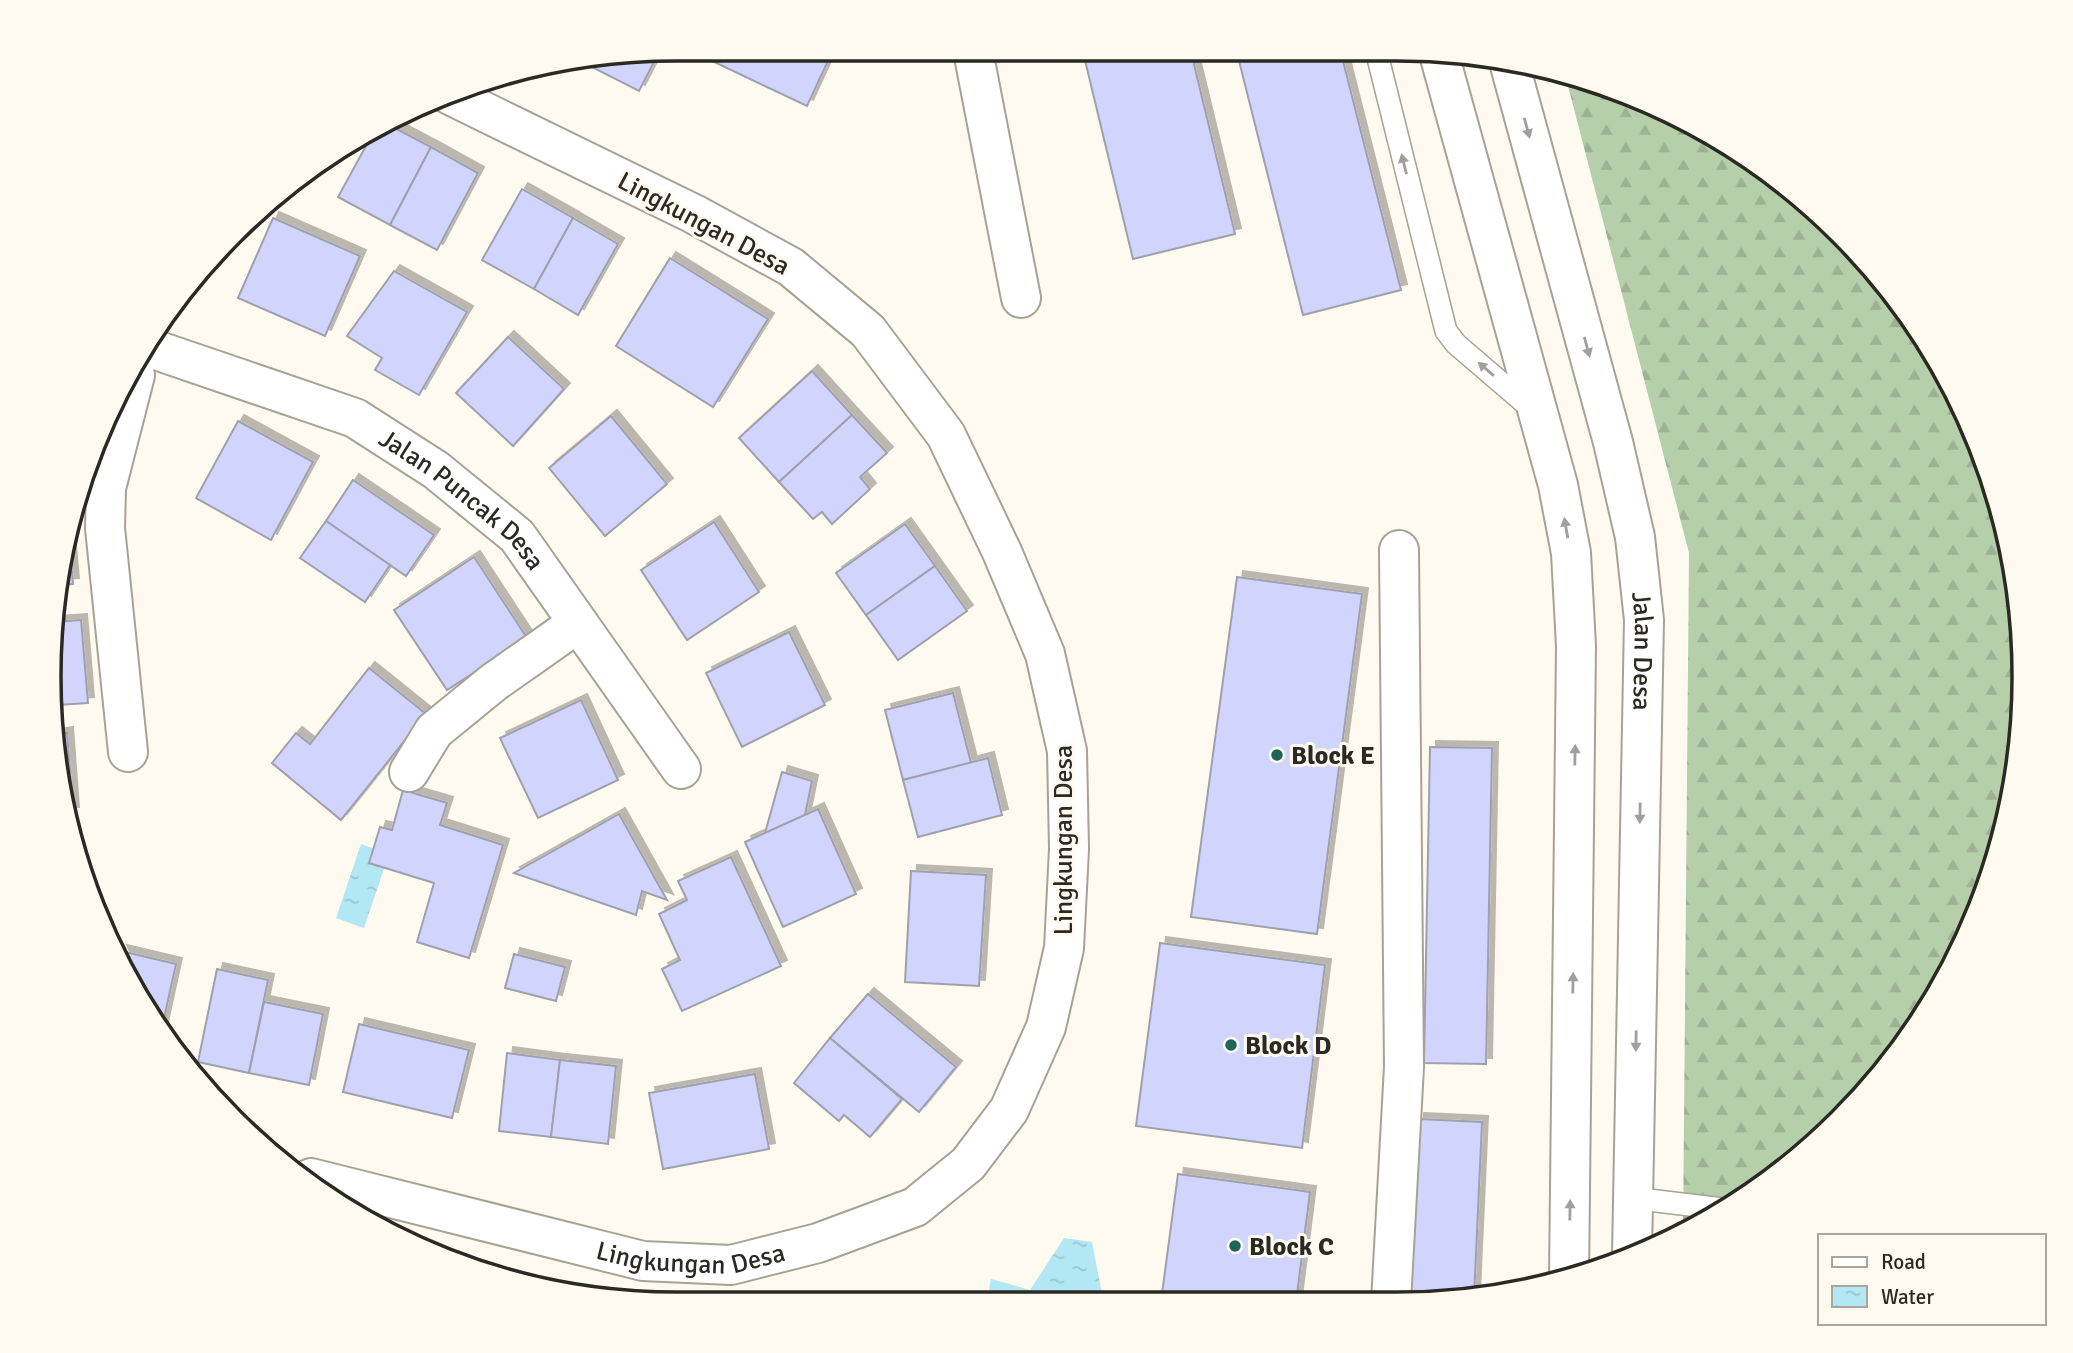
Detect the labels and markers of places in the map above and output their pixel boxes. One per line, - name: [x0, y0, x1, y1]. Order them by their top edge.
- place label: Block E: [1291, 740, 1375, 772]
- marker: Block E: [1269, 747, 1285, 763]
- place label: Block D: [1245, 1030, 1331, 1062]
- marker: Block D: [1223, 1037, 1239, 1053]
- place label: Block C: [1249, 1231, 1334, 1263]
- marker: Block C: [1227, 1238, 1243, 1254]

